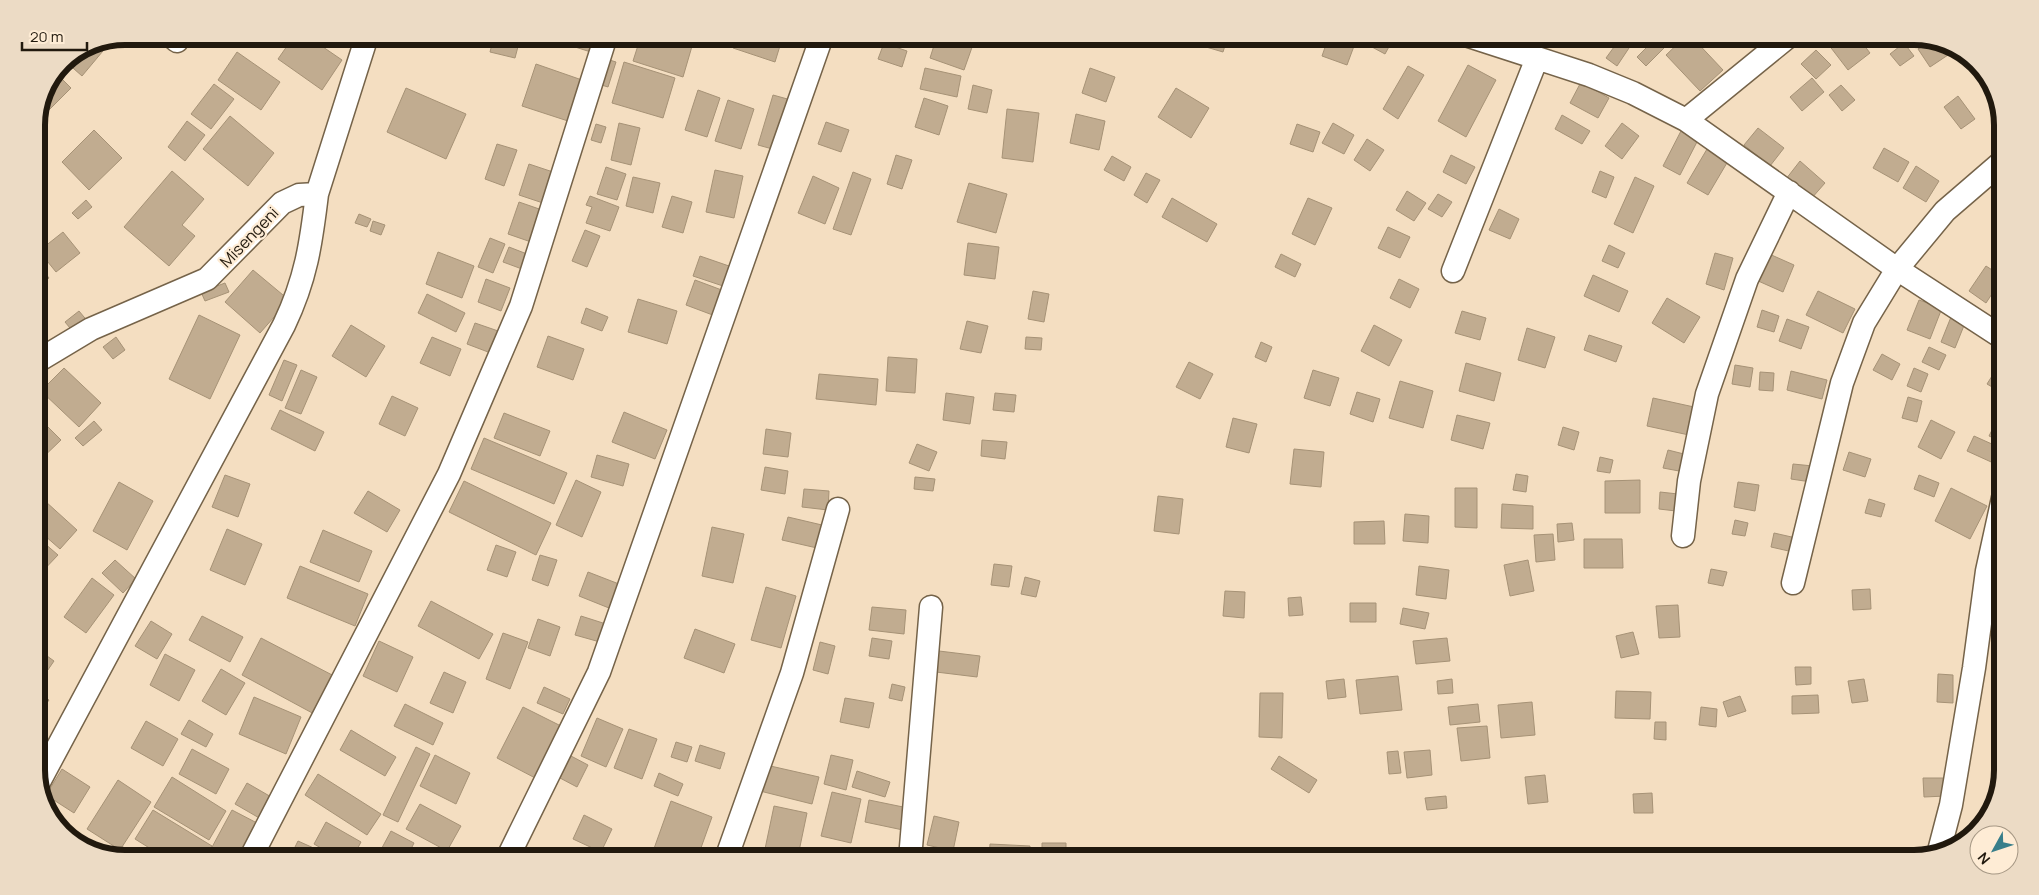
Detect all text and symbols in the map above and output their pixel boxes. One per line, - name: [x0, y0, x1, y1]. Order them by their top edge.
- scale bar: [22, 20, 88, 52]
- text: 20 m: [30, 26, 63, 47]
- street label: Misengeni: [215, 202, 283, 272]
- north arrow: [1969, 825, 2019, 875]
- text: N: [1973, 849, 1994, 869]

